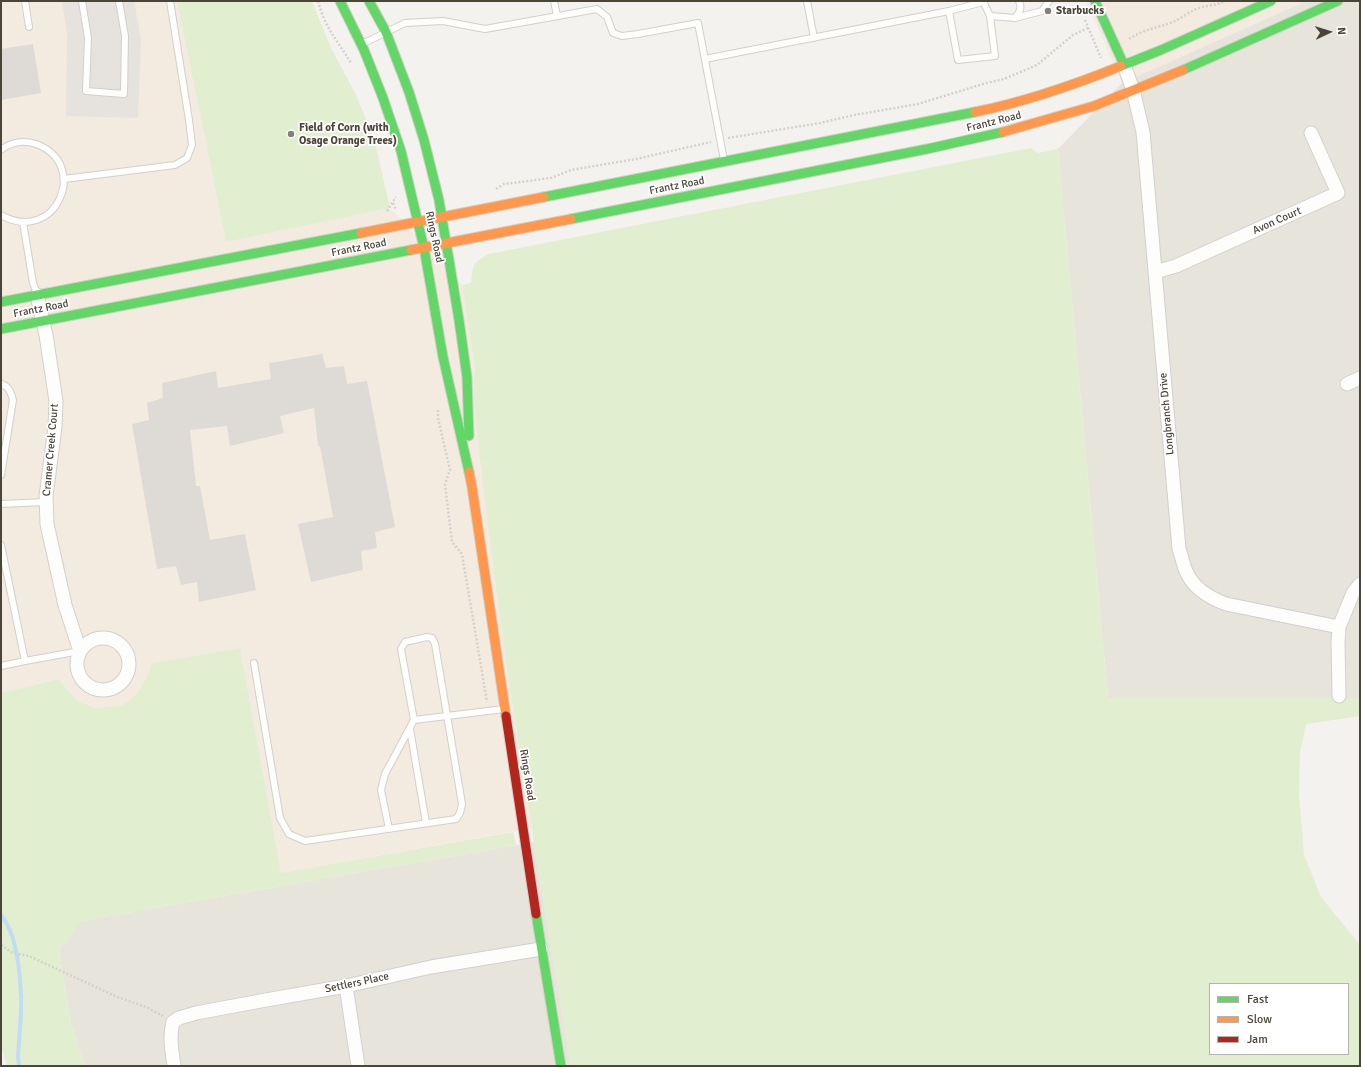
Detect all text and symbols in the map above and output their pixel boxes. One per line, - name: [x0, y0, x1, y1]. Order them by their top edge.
- place label: Starbucks: [1056, 4, 1104, 18]
- marker: Starbucks: [1043, 6, 1053, 16]
- north arrow: [1309, 12, 1349, 52]
- text: N: [1335, 27, 1348, 35]
- street label: Frantz Road: [965, 109, 1023, 135]
- place label: Field of Corn (with Osage Orange Trees): [299, 121, 397, 147]
- marker: Field of Corn (with Osage Orange Trees): [286, 129, 296, 139]
- street label: Frantz Road: [648, 174, 706, 198]
- street label: Avon Court: [1251, 204, 1303, 238]
- street label: Rings Road: [422, 210, 446, 264]
- street label: Frantz Road: [330, 236, 388, 260]
- street label: Frantz Road: [12, 297, 70, 321]
- street label: Longbranch Drive: [1157, 372, 1177, 456]
- street label: Cramer Creek Court: [40, 403, 62, 497]
- street label: Rings Road: [516, 748, 538, 802]
- street label: Settlers Place: [324, 970, 390, 996]
- legend: [1209, 983, 1349, 1055]
- text: Fast: [1247, 992, 1268, 1007]
- text: Slow: [1247, 1012, 1272, 1027]
- text: Jam: [1247, 1032, 1268, 1047]

